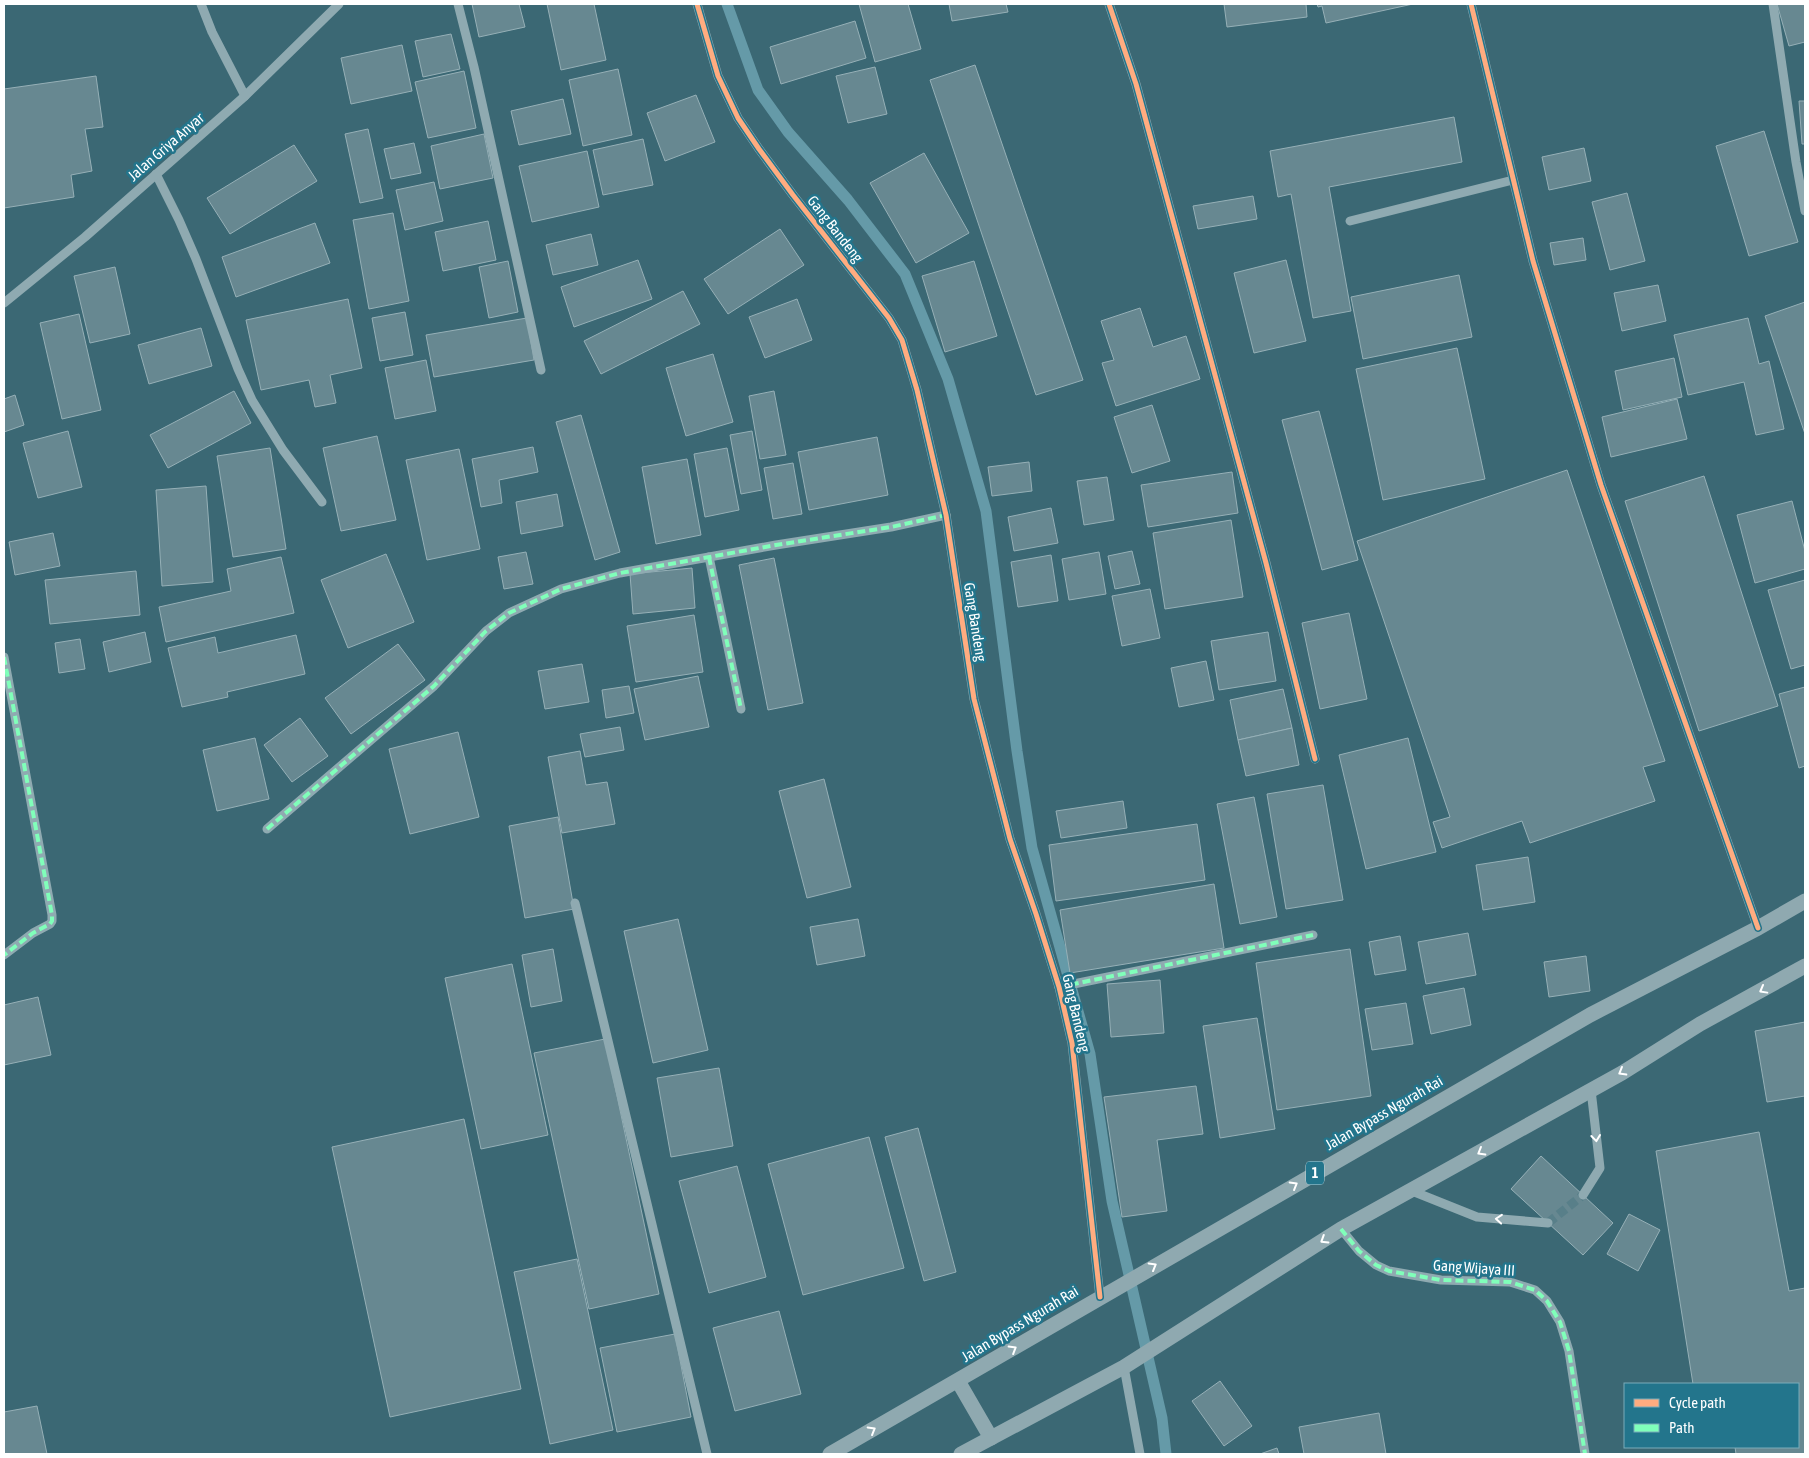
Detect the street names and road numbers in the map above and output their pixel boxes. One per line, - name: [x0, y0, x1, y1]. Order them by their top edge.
- street label: Jalan Griya Anyar: [124, 109, 208, 184]
- street label: Gang Bandeng: [804, 192, 867, 266]
- street label: Gang Bandeng: [961, 581, 990, 663]
- street label: Gang Bandeng: [1059, 972, 1094, 1054]
- street label: Jalan Bypass Ngurah Rai: [1322, 1072, 1446, 1153]
- road number: 1: [1306, 1162, 1324, 1184]
- street label: Gang Wijaya III: [1433, 1256, 1516, 1279]
- street label: Jalan Bypass Ngurah Rai: [958, 1282, 1081, 1365]

